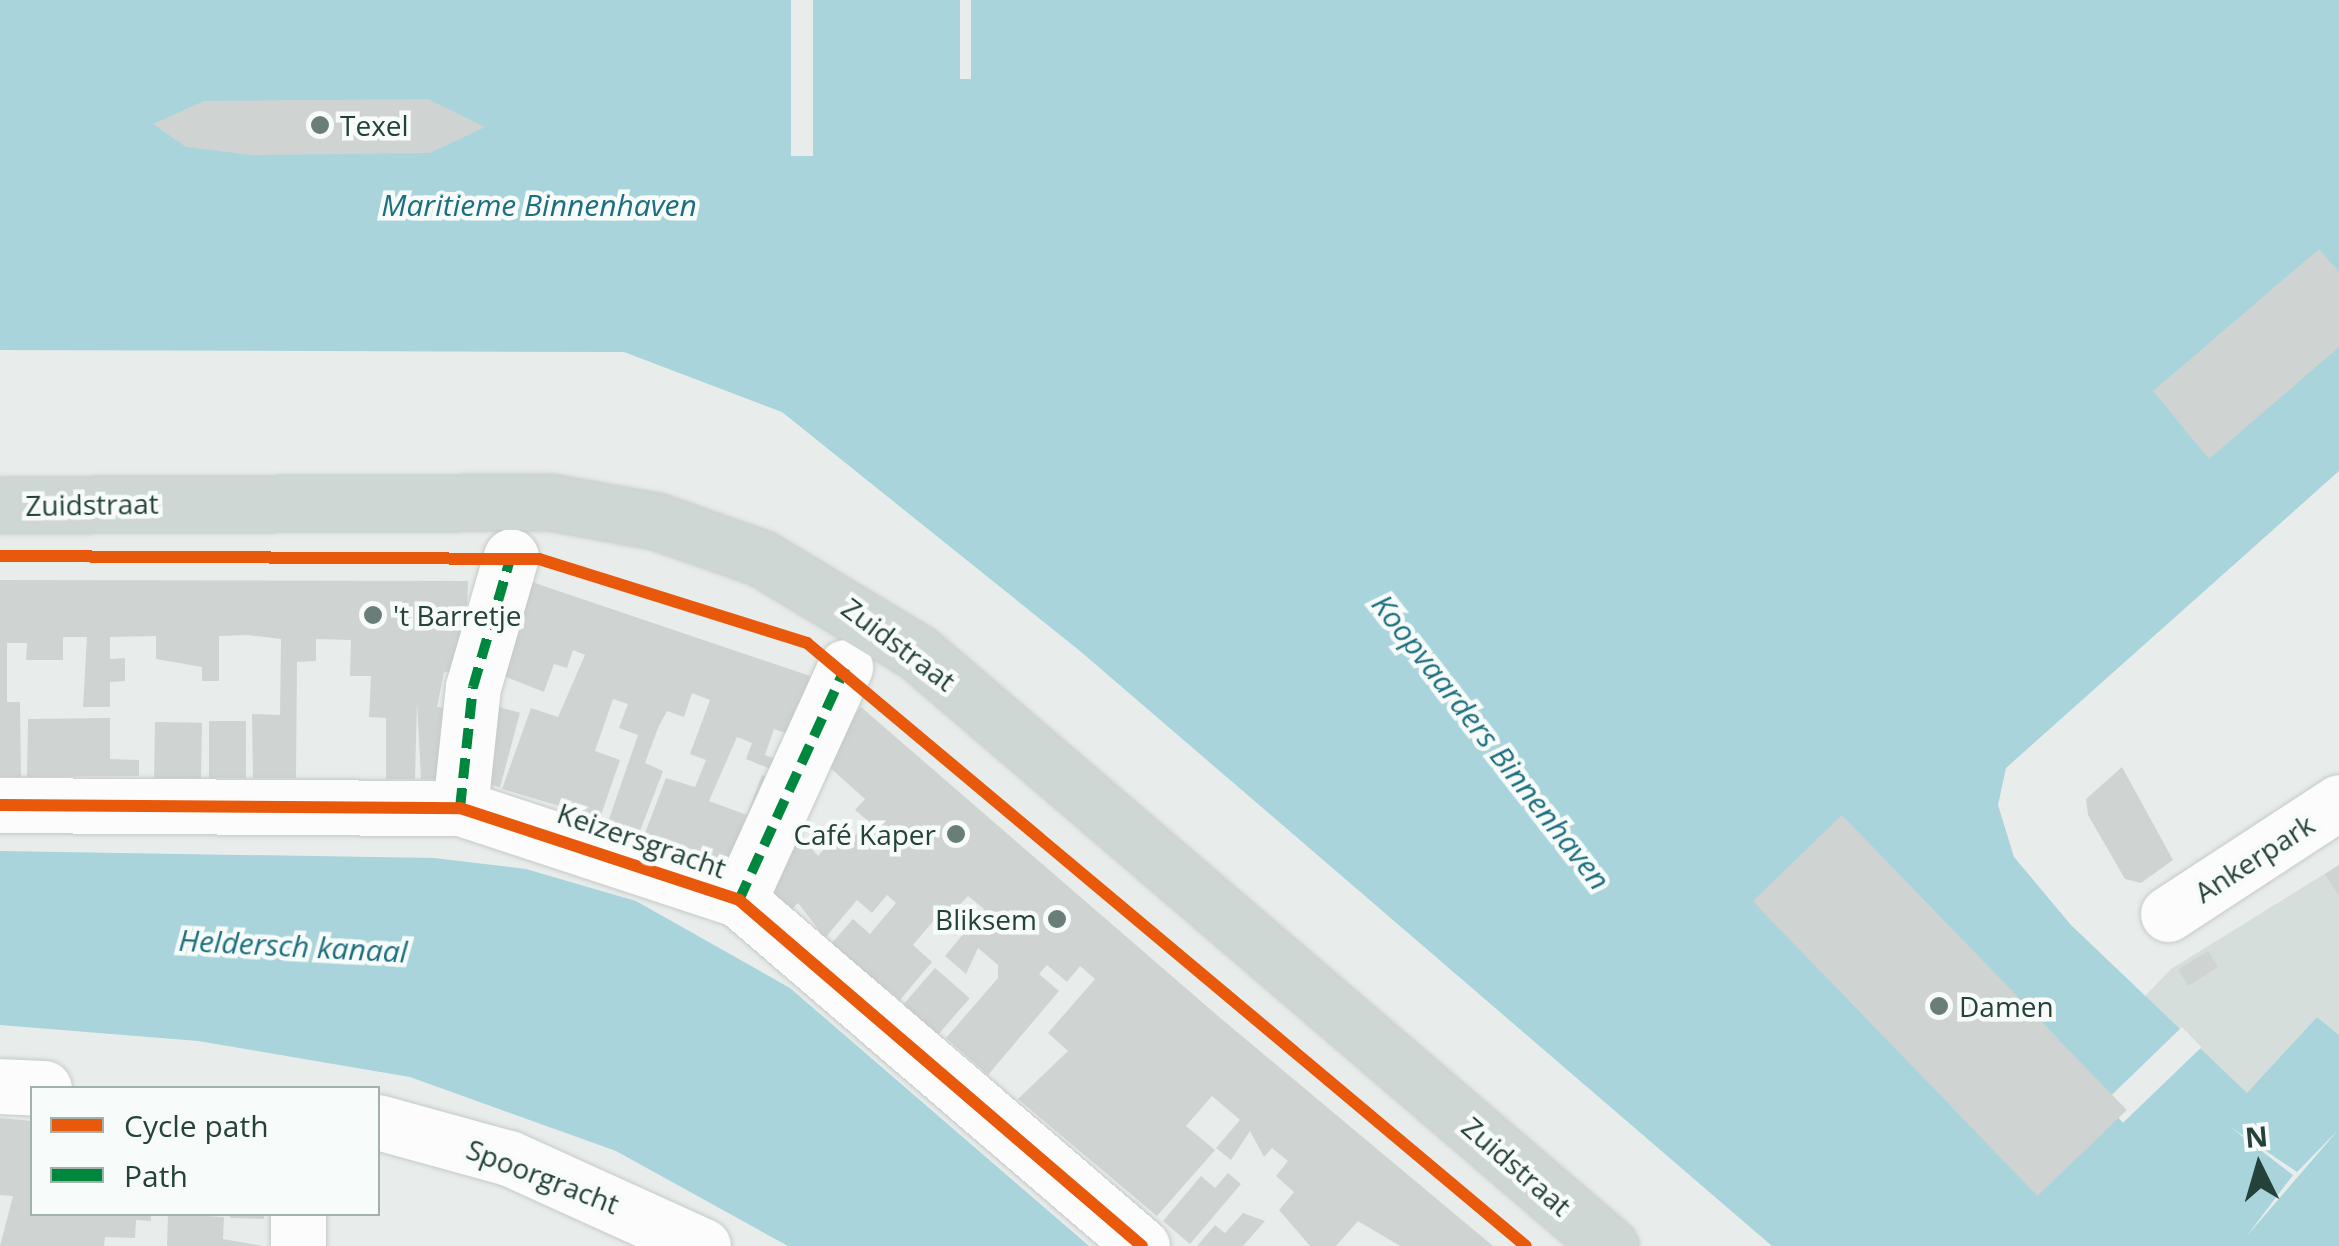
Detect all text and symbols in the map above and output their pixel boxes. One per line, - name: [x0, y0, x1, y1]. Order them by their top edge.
- place label: Texel: [340, 108, 409, 142]
- marker: Texel: [309, 114, 331, 136]
- water label: Maritieme Binnenhaven: [381, 187, 697, 223]
- street label: Zuidstraat: [25, 486, 159, 522]
- water label: Koopvaarders Binnenhaven: [1364, 587, 1618, 897]
- street label: Zuidstraat: [836, 590, 962, 698]
- place label: 't Barretje: [393, 598, 521, 632]
- marker: 't Barretje: [362, 604, 384, 626]
- street label: Keizersgracht: [553, 795, 731, 885]
- street label: Ankerpark: [2188, 807, 2320, 909]
- place label: Café Kaper: [793, 817, 936, 851]
- marker: Café Kaper: [945, 823, 967, 845]
- place label: Bliksem: [935, 902, 1037, 936]
- marker: Bliksem: [1046, 908, 1068, 930]
- water label: Heldersch kanaal: [178, 922, 408, 970]
- place label: Damen: [1959, 989, 2054, 1023]
- marker: Damen: [1928, 995, 1950, 1017]
- legend: [30, 1086, 380, 1216]
- text: Cycle path: [124, 1105, 269, 1146]
- street label: Zuidstraat: [1456, 1110, 1578, 1222]
- north arrow: [2209, 1116, 2309, 1216]
- text: N: [2243, 1116, 2269, 1156]
- street label: Spoorgracht: [462, 1132, 624, 1220]
- text: Path: [124, 1155, 188, 1196]

